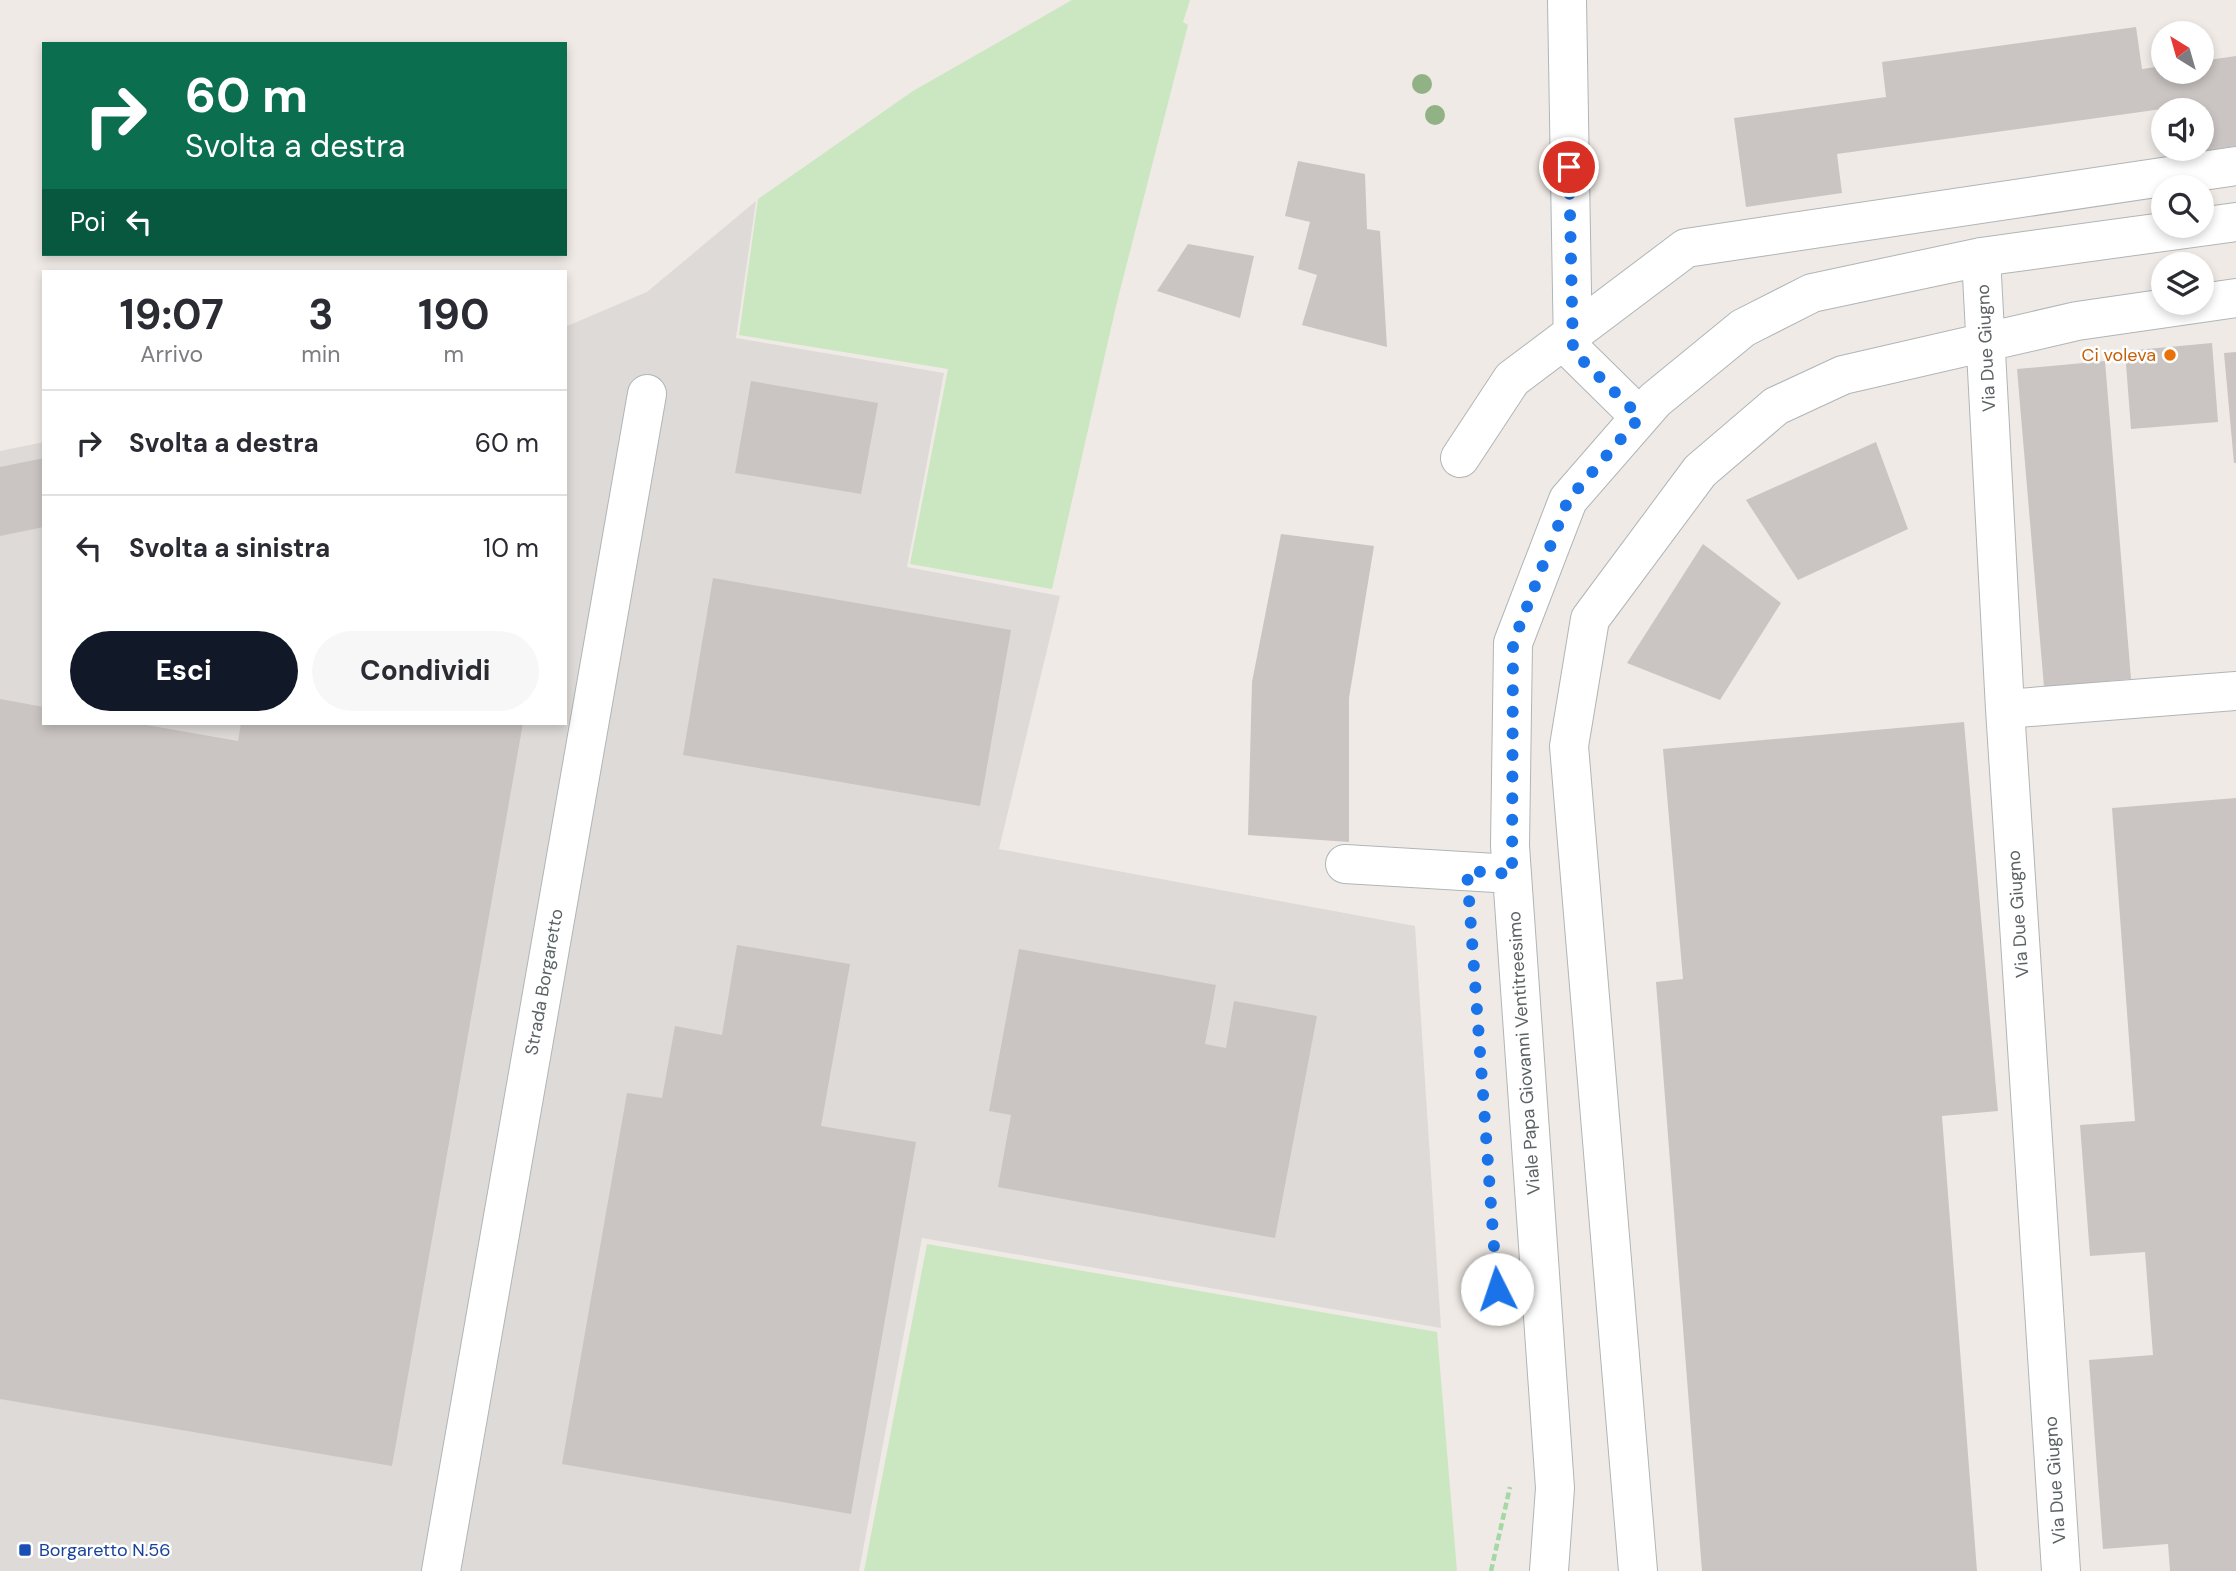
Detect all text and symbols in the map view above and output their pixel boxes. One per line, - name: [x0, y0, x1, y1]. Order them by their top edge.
- north arrow: [2151, 21, 2214, 84]
- map controls: [2151, 21, 2214, 315]
- text: 60 m: [185, 63, 308, 127]
- icon: right: [70, 70, 161, 161]
- button: sound: [2151, 98, 2214, 161]
- text: Svolta a destra: [185, 125, 406, 167]
- pin: [1539, 137, 1599, 197]
- icon: arrive: [1550, 148, 1588, 186]
- button: search: [2151, 175, 2214, 238]
- icon: left: [120, 203, 158, 241]
- text: Poi: [70, 205, 106, 239]
- button: layers: [2151, 252, 2214, 315]
- street label: Via Due Giugno: [1971, 283, 2001, 413]
- text: 19:07: [119, 287, 224, 342]
- text: 3: [308, 287, 334, 342]
- text: 190: [418, 287, 490, 342]
- text: Arrivo: [140, 339, 203, 369]
- text: min: [301, 339, 341, 369]
- text: m: [444, 339, 464, 369]
- place label: Ci voleva: [2082, 343, 2156, 367]
- marker: Ci voleva: [2162, 347, 2178, 363]
- icon: right: [70, 424, 108, 462]
- text: Svolta a destra: [129, 426, 319, 460]
- text: 60 m: [475, 426, 539, 460]
- icon: left: [70, 529, 108, 567]
- text: Svolta a sinistra: [129, 531, 330, 565]
- text: 10 m: [483, 531, 539, 565]
- button: Esci: [70, 631, 298, 711]
- button: Condividi: [312, 631, 539, 711]
- street label: Via Due Giugno: [2002, 849, 2034, 979]
- street label: Strada Borgaretto: [519, 907, 569, 1057]
- street label: Viale Papa Giovanni Ventitreesimo: [1502, 910, 1546, 1196]
- position arrow: [1460, 1252, 1534, 1326]
- street label: Via Due Giugno: [2039, 1415, 2071, 1545]
- place label: Borgaretto N.56: [39, 1538, 171, 1562]
- marker: Borgaretto N.56: [17, 1542, 33, 1558]

